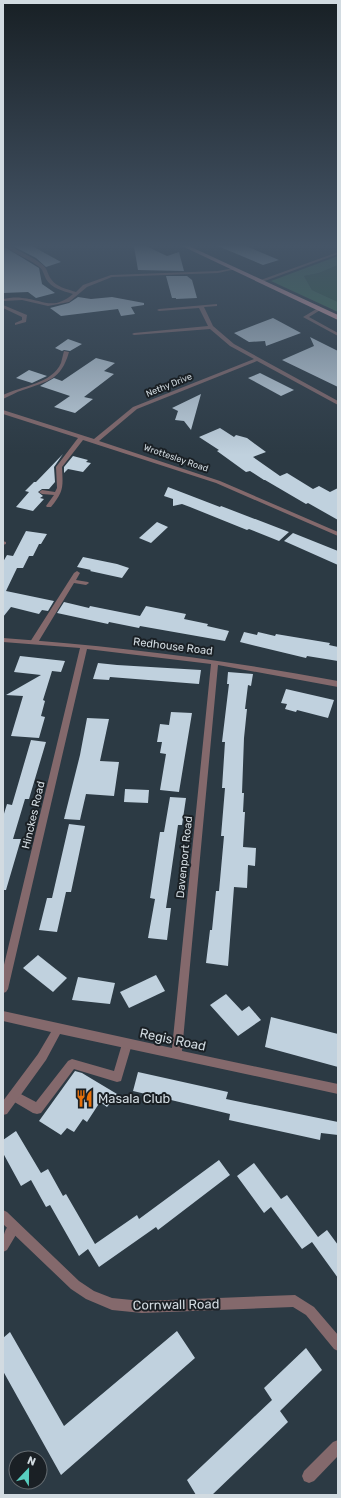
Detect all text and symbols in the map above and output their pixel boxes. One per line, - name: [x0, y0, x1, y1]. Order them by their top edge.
- street label: Nethy Drive: [145, 371, 193, 399]
- street label: Wrottesley Road: [142, 442, 210, 474]
- street label: Redhouse Road: [132, 635, 213, 658]
- street label: Hinckes Road: [19, 780, 48, 850]
- street label: Davenport Road: [174, 815, 195, 899]
- street label: Regis Road: [138, 1025, 207, 1055]
- restaurant icon: Masala Club: [75, 1088, 95, 1108]
- place label: Masala Club: [98, 1091, 170, 1106]
- street label: Cornwall Road: [133, 1296, 219, 1313]
- north arrow: [8, 1450, 48, 1490]
- text: N: [25, 1454, 38, 1469]

